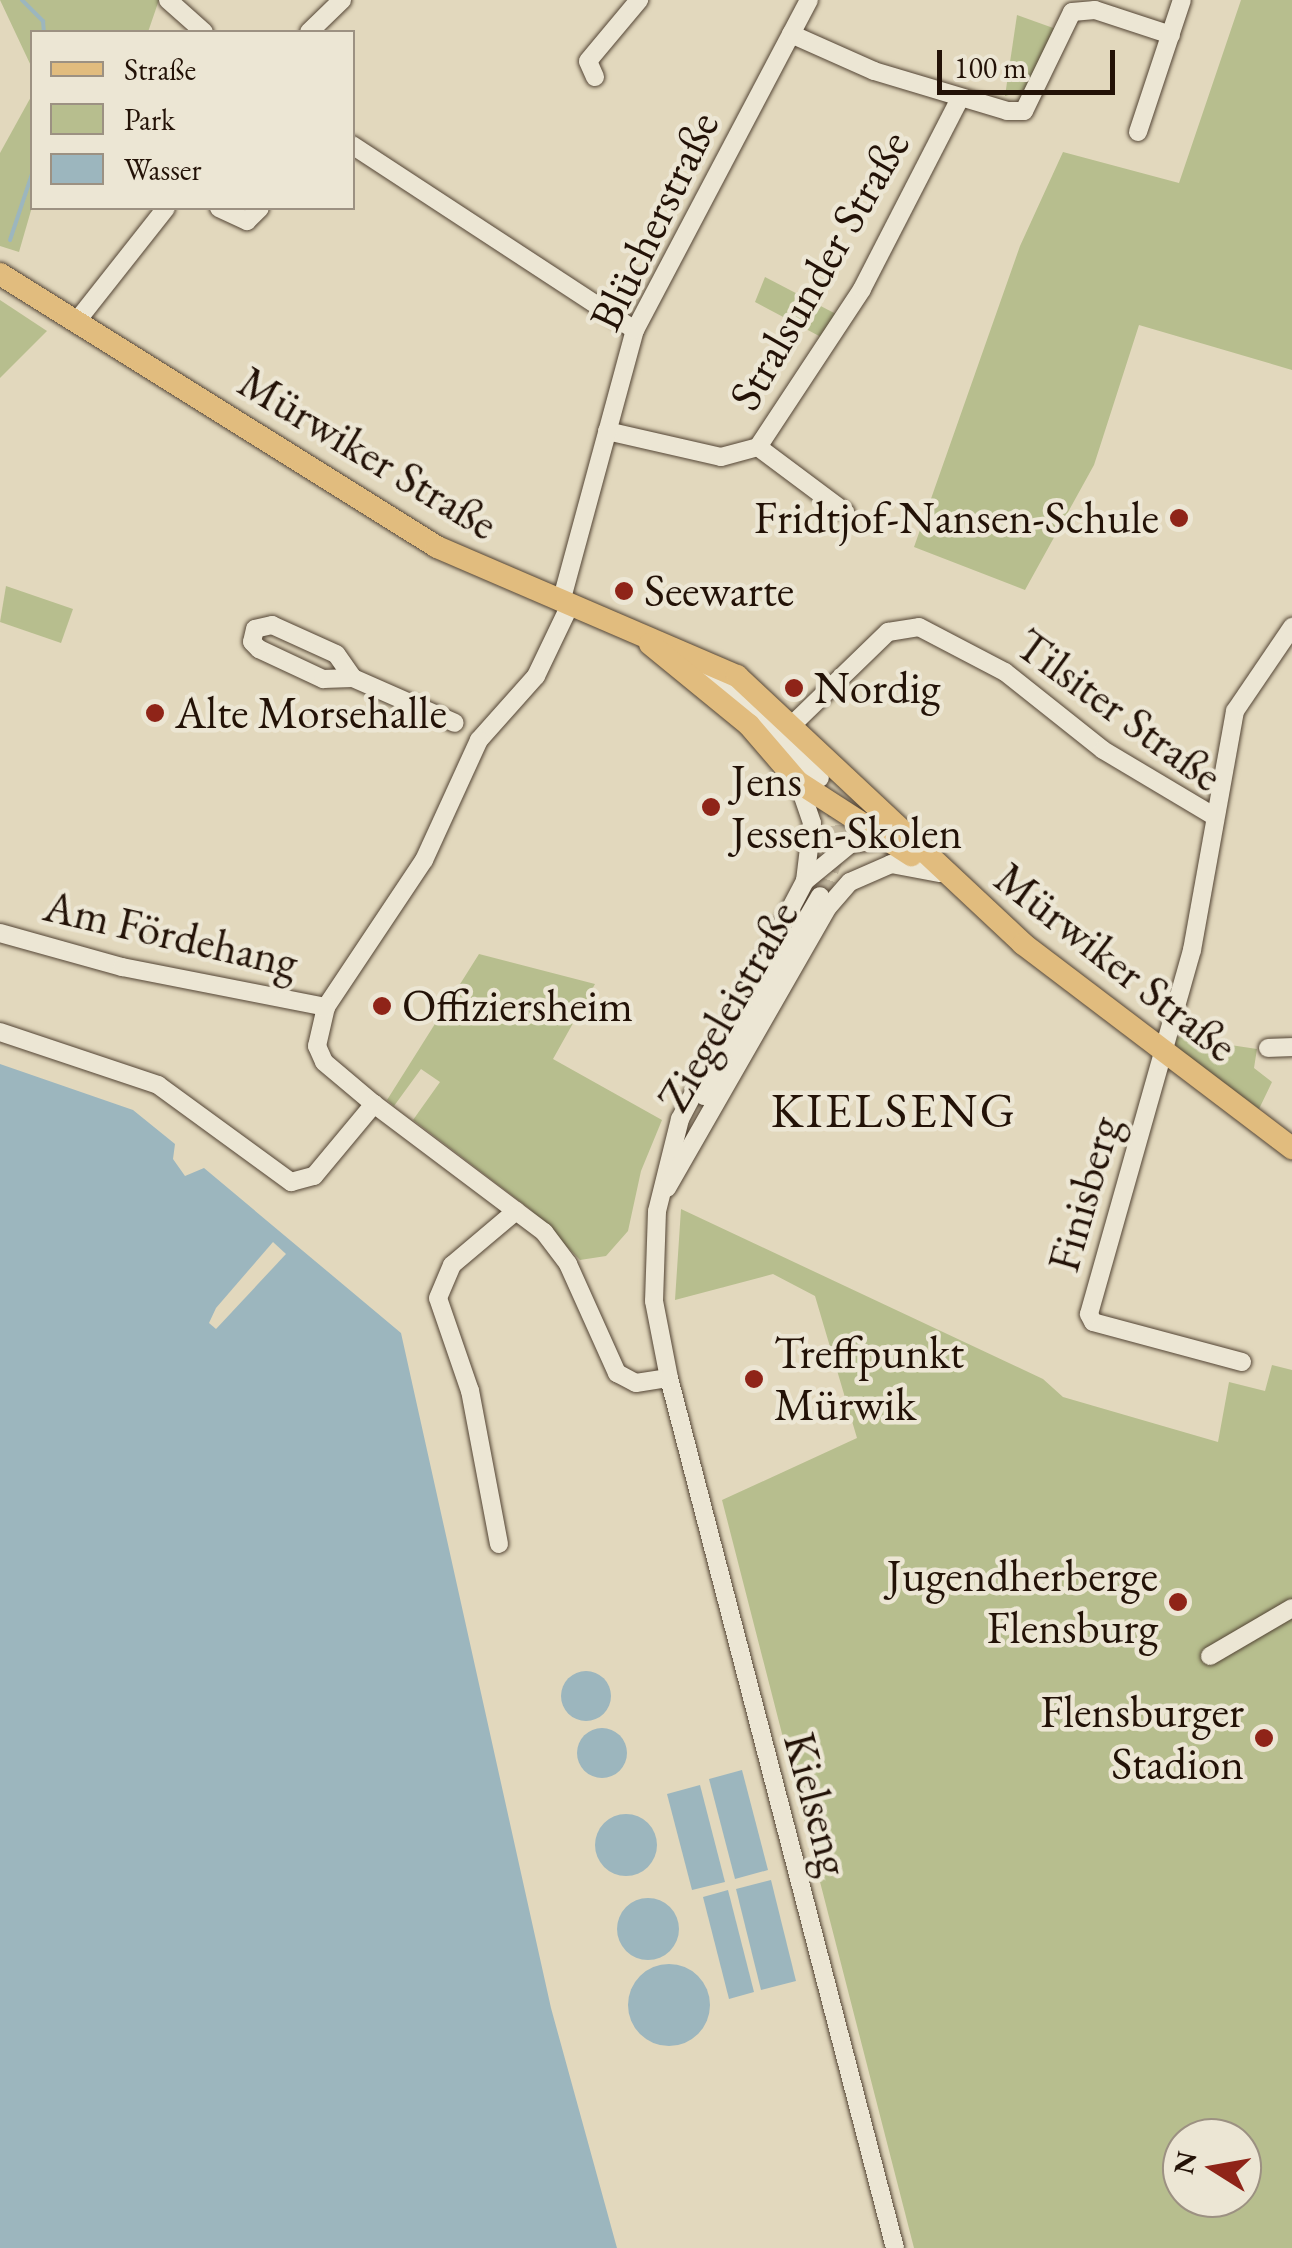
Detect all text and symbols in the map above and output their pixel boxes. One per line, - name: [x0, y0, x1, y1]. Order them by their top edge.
- legend: [30, 30, 355, 210]
- scale bar: [942, 30, 1120, 92]
- text: 100 m: [954, 48, 1027, 87]
- text: Straße: [124, 50, 196, 89]
- text: Park: [124, 100, 175, 139]
- street label: Blücherstraße: [578, 103, 730, 339]
- street label: Stralsunder Straße: [717, 121, 921, 419]
- text: Wasser: [124, 150, 202, 189]
- street label: Mürwiker Straße: [229, 355, 507, 551]
- place label: Fridtjof-Nansen-Schule: [754, 491, 1159, 545]
- marker: Fridtjof-Nansen-Schule: [1168, 507, 1190, 529]
- place label: Seewarte: [644, 564, 794, 618]
- marker: Seewarte: [613, 580, 635, 602]
- street label: Tilsiter Straße: [1005, 617, 1233, 803]
- place label: Nordig: [814, 661, 940, 715]
- marker: Nordig: [783, 677, 805, 699]
- place label: Alte Morsehalle: [175, 686, 447, 740]
- marker: Alte Morsehalle: [144, 702, 166, 724]
- place label: Jens Jessen-Skolen: [731, 754, 962, 860]
- marker: Jens Jessen-Skolen: [700, 796, 722, 818]
- street label: Mürwiker Straße: [984, 851, 1248, 1073]
- street label: Am Fördehang: [39, 879, 303, 989]
- street label: Ziegeleistraße: [646, 891, 810, 1121]
- place label: Offiziersheim: [402, 979, 633, 1033]
- marker: Offiziersheim: [371, 995, 393, 1017]
- district label: KIELSENG: [771, 1082, 1017, 1140]
- street label: Finisberg: [1036, 1110, 1132, 1278]
- place label: Treffpunkt Mürwik: [774, 1326, 964, 1432]
- marker: Treffpunkt Mürwik: [743, 1368, 765, 1390]
- place label: Jugendherberge Flensburg: [887, 1549, 1158, 1655]
- marker: Jugendherberge Flensburg: [1167, 1591, 1189, 1613]
- place label: Flensburger Stadion: [1040, 1685, 1244, 1791]
- street label: Kielseng: [772, 1727, 862, 1881]
- marker: Flensburger Stadion: [1253, 1727, 1275, 1749]
- north arrow: [1162, 2118, 1262, 2218]
- text: N: [1165, 2148, 1204, 2177]

